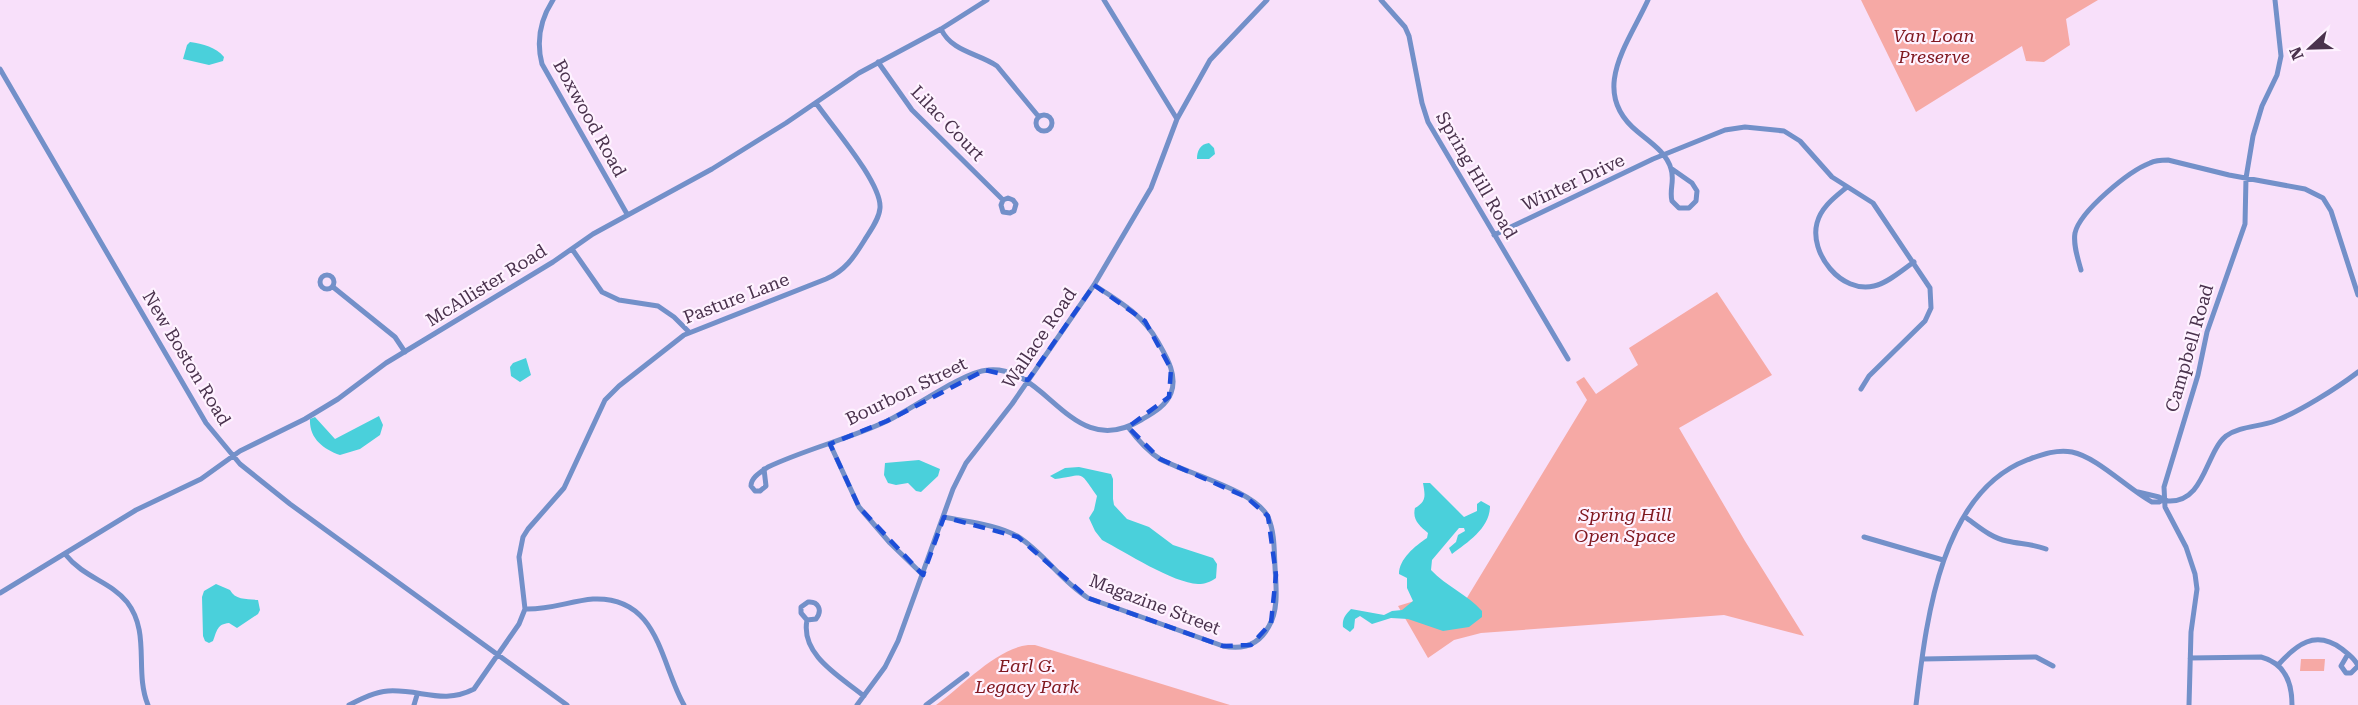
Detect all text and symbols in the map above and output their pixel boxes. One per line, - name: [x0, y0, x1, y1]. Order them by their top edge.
- north arrow: [2280, 18, 2340, 78]
- park label: Van Loan Preserve: [1893, 25, 1975, 67]
- text: N: [2285, 44, 2308, 63]
- street label: Boxwood Road: [549, 56, 631, 181]
- street label: Lilac Court: [907, 81, 989, 165]
- street label: Spring Hill Road: [1432, 108, 1522, 243]
- street label: Winter Drive: [1518, 149, 1628, 215]
- street label: McAllister Road: [422, 239, 550, 330]
- street label: Pasture Lane: [680, 268, 792, 328]
- street label: Campbell Road: [2161, 281, 2217, 414]
- street label: Wallace Road: [998, 283, 1081, 392]
- street label: New Boston Road: [139, 287, 236, 429]
- street label: Bourbon Street: [842, 352, 970, 429]
- park label: Spring Hill Open Space: [1574, 504, 1676, 546]
- street label: Magazine Street: [1087, 569, 1224, 639]
- park label: Earl G. Legacy Park: [974, 655, 1079, 697]

